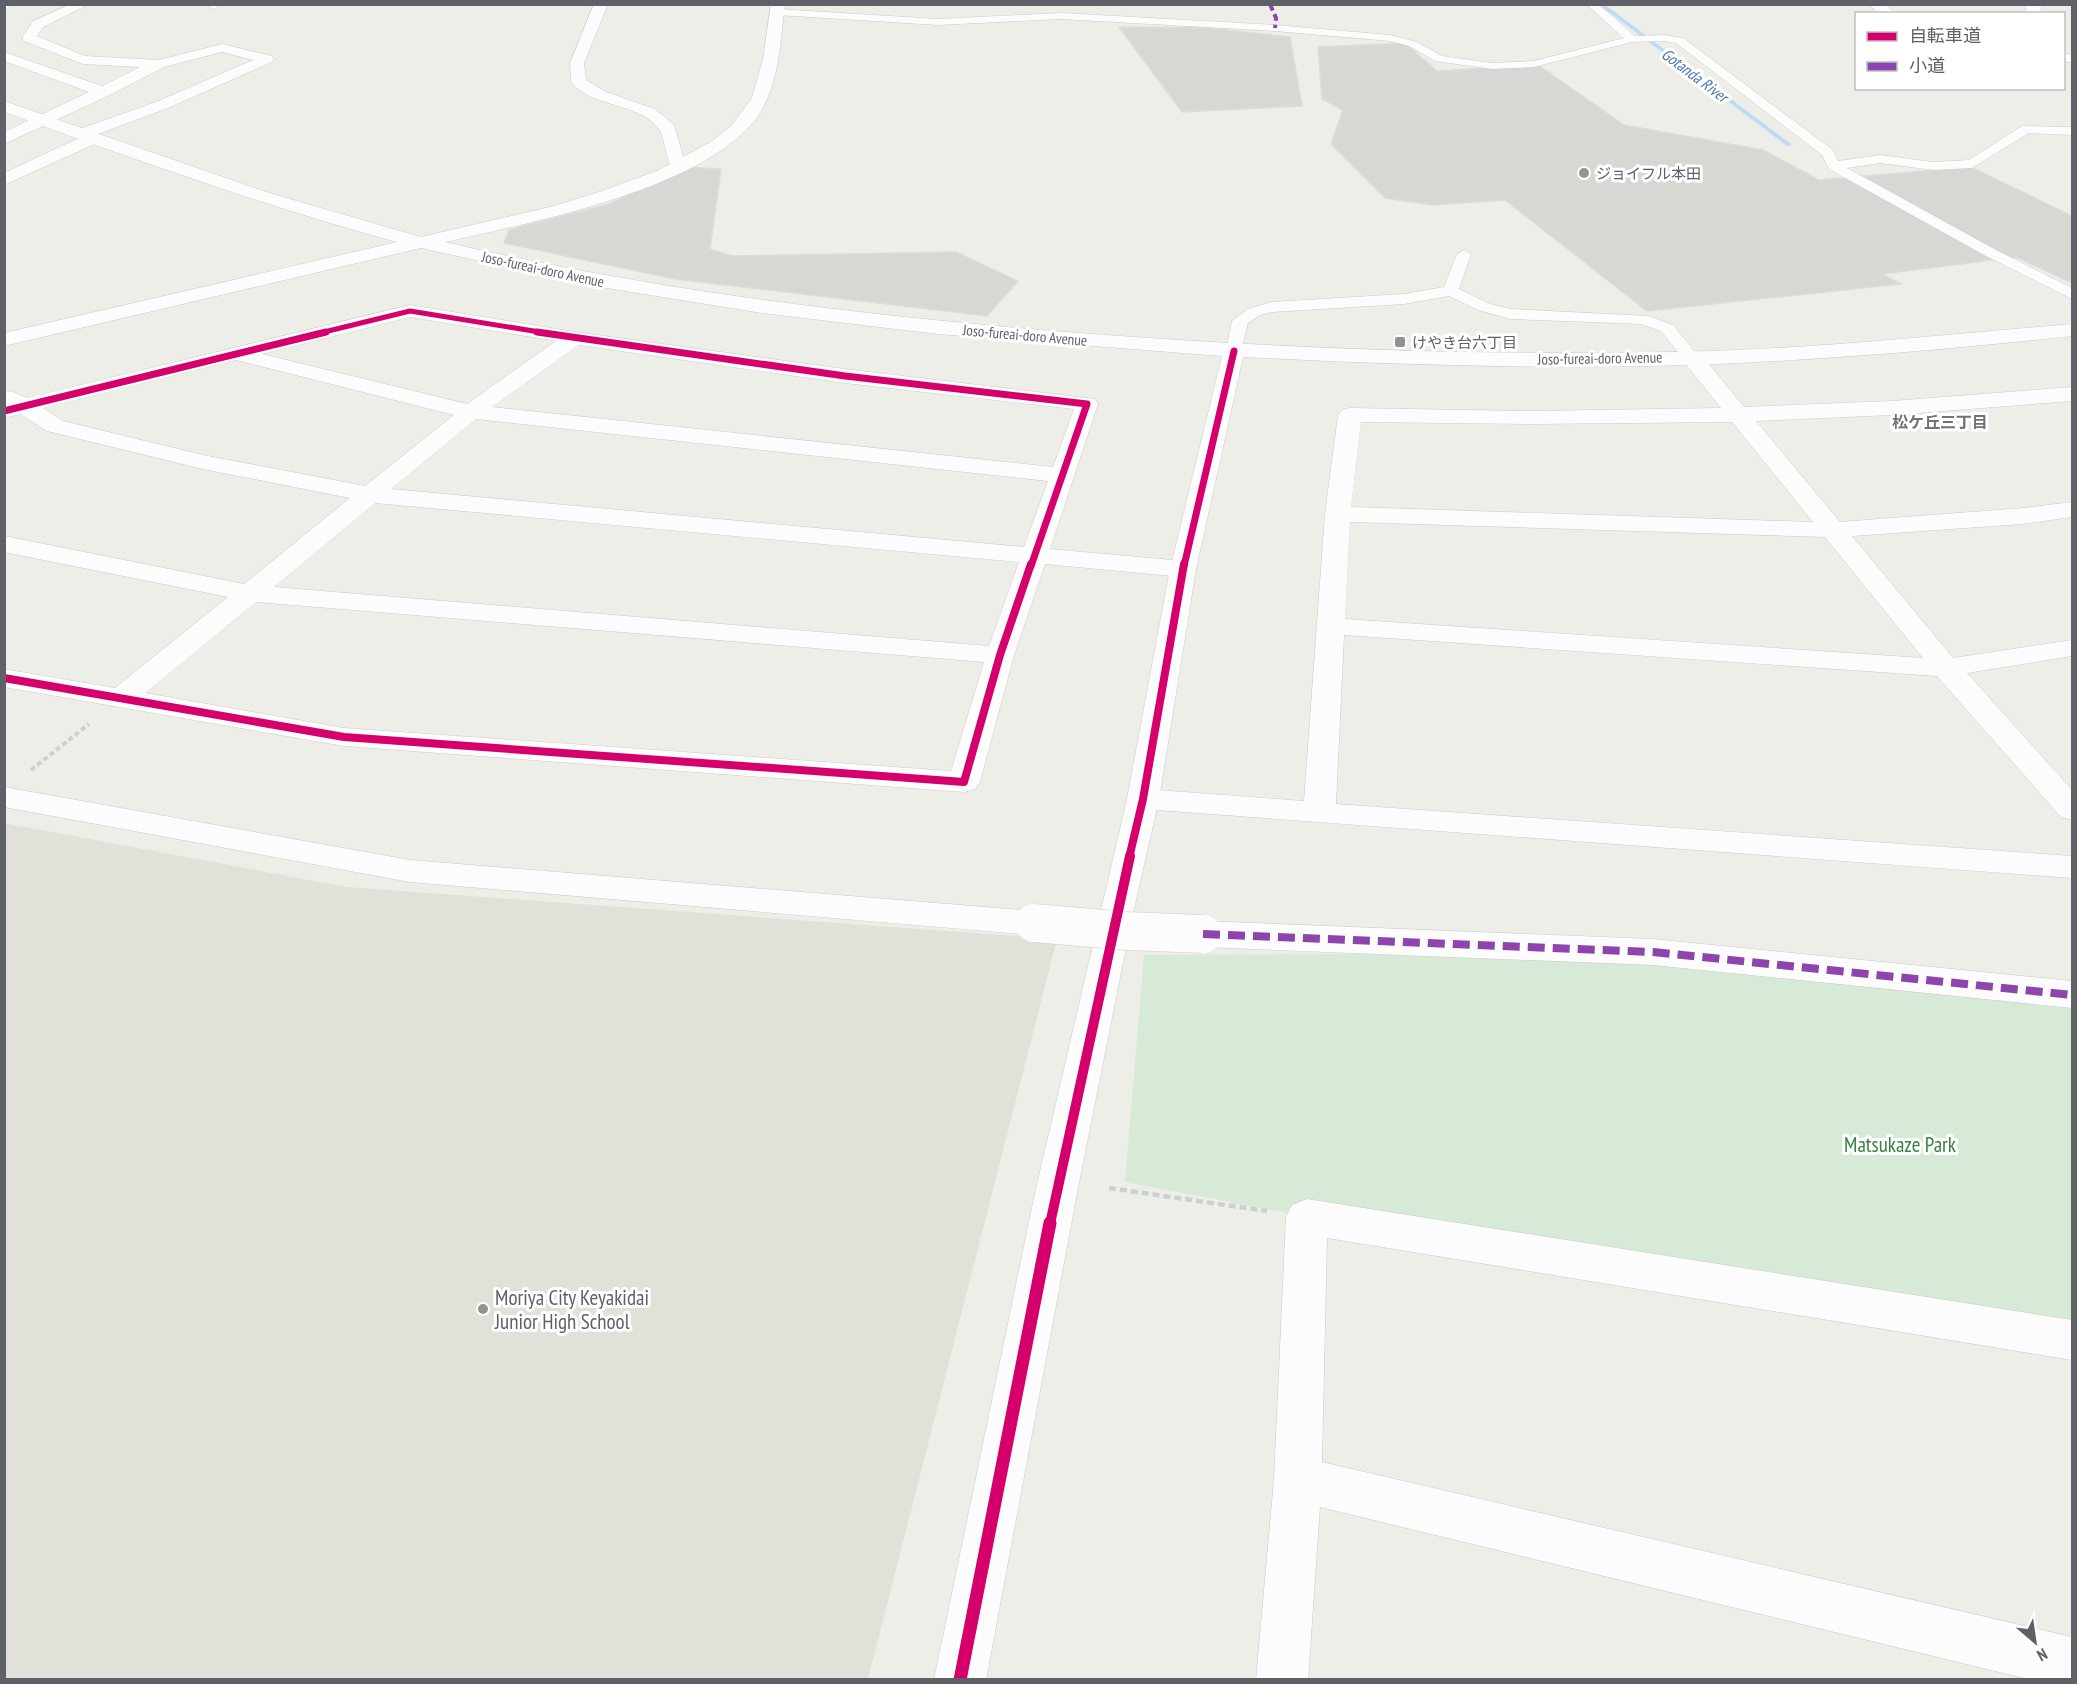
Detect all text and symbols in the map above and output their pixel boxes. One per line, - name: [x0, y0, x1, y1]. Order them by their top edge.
- legend: [1855, 12, 2065, 90]
- text: 自転車道: [1909, 24, 1981, 47]
- water label: Gotanda River: [1658, 44, 1734, 108]
- text: 小道: [1909, 54, 1945, 77]
- place label: ジョイフル本田: [1596, 164, 1701, 183]
- marker: ジョイフル本田: [1577, 166, 1591, 180]
- street label: Joso-fureai-doro Avenue: [479, 247, 606, 291]
- street label: Joso-fureai-doro Avenue: [961, 320, 1088, 350]
- place label: けやき台六丁目: [1412, 333, 1517, 352]
- marker: けやき台六丁目: [1393, 335, 1407, 349]
- street label: Joso-fureai-doro Avenue: [1537, 347, 1662, 369]
- district label: 松ケ丘三丁目: [1892, 412, 1988, 432]
- park label: Matsukaze Park: [1844, 1131, 1956, 1158]
- place label: Moriya City Keyakidai Junior High School: [494, 1284, 649, 1335]
- marker: Moriya City Keyakidai Junior High School: [476, 1302, 490, 1316]
- north arrow: [2005, 1612, 2065, 1672]
- text: N: [2034, 1644, 2051, 1666]

